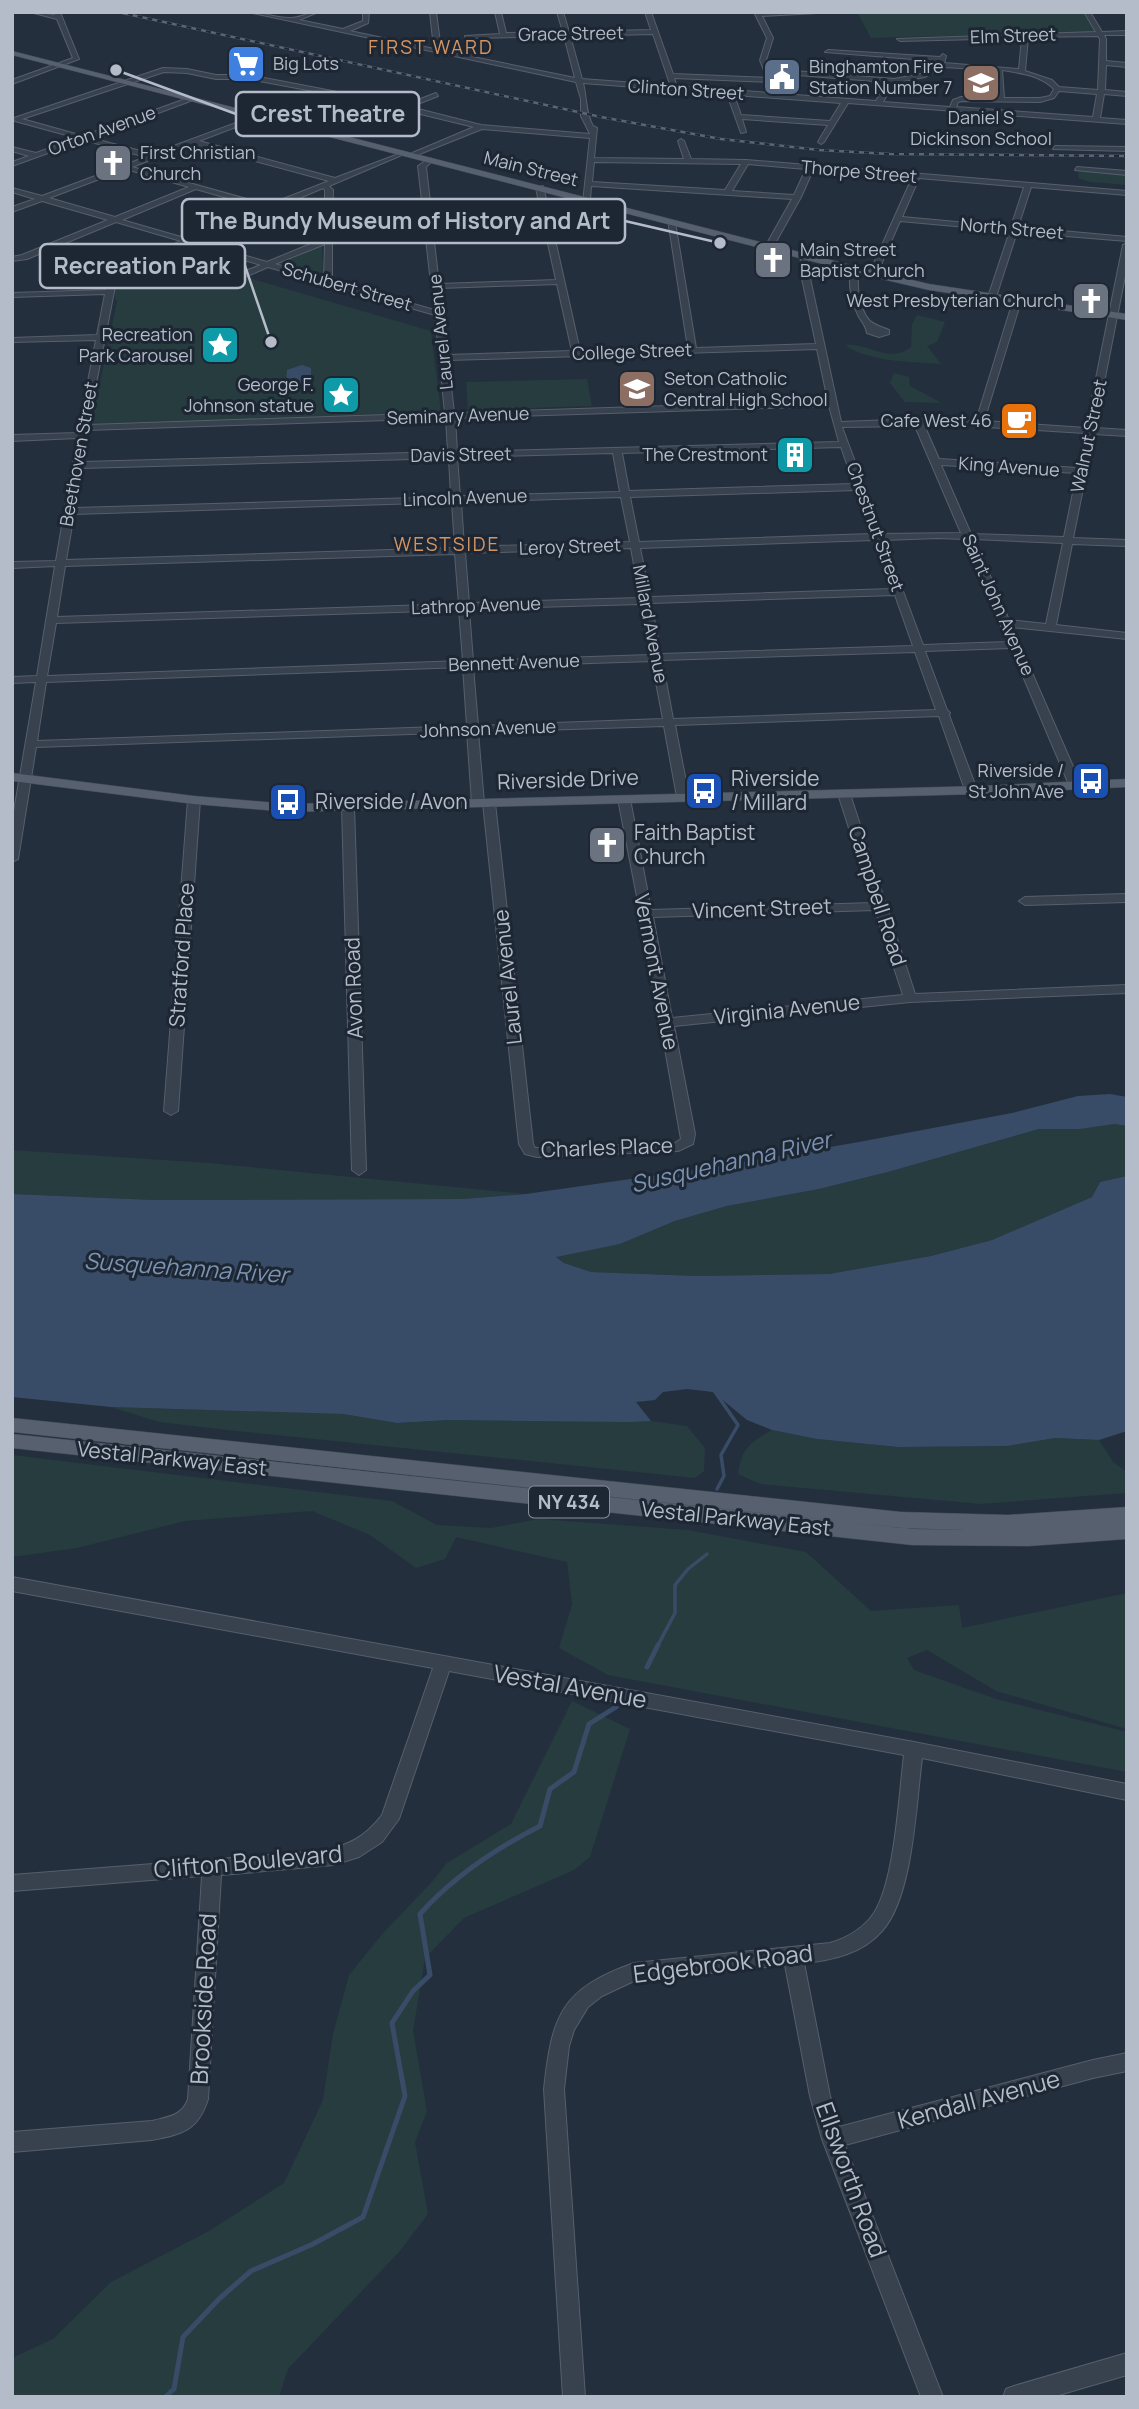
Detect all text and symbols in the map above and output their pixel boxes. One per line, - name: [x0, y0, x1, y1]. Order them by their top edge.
- street label: Grace Street: [518, 20, 624, 46]
- street label: Elm Street: [969, 22, 1056, 48]
- district label: FIRST WARD: [368, 34, 494, 60]
- supermarket icon: Big Lots: [225, 43, 267, 85]
- place label: Big Lots: [273, 51, 339, 75]
- place label: Binghamton Fire Station Number 7: [809, 54, 952, 99]
- public building icon: Binghamton Fire Station Number 7: [761, 56, 803, 98]
- school or university icon: Daniel S Dickinson School: [960, 62, 1002, 104]
- street label: Clinton Street: [627, 73, 745, 105]
- callout: Crest Theatre: [236, 92, 419, 136]
- text: Crest Theatre: [251, 97, 406, 129]
- street label: Orton Avenue: [44, 99, 159, 161]
- place label: Daniel S Dickinson School: [910, 105, 1052, 150]
- place label: First Christian Church: [140, 140, 255, 185]
- church icon: First Christian Church: [92, 142, 134, 184]
- street label: Main Street: [482, 145, 581, 191]
- street label: Thorpe Street: [800, 154, 918, 188]
- callout: The Bundy Museum of History and Art: [182, 199, 625, 243]
- text: The Bundy Museum of History and Art: [195, 204, 611, 236]
- street label: North Street: [959, 212, 1065, 244]
- place label: Main Street Baptist Church: [800, 237, 925, 282]
- church icon: Main Street Baptist Church: [752, 239, 794, 281]
- callout: Recreation Park: [40, 244, 245, 288]
- text: Recreation Park: [54, 249, 231, 281]
- street label: Schubert Street: [280, 256, 415, 316]
- street label: Laurel Avenue: [422, 273, 458, 391]
- church icon: West Presbyterian Church: [1070, 280, 1112, 322]
- place label: West Presbyterian Church: [846, 288, 1064, 312]
- place label: Recreation Park Carousel: [79, 322, 193, 367]
- place icon: Recreation Park Carousel: [199, 324, 241, 366]
- street label: College Street: [572, 337, 692, 365]
- place label: Seton Catholic Central High School: [664, 366, 828, 411]
- school or university icon: Seton Catholic Central High School: [616, 368, 658, 410]
- place label: George F. Johnson statue: [184, 372, 314, 417]
- place icon: George F. Johnson statue: [320, 374, 362, 416]
- street label: Walnut Street: [1064, 377, 1112, 495]
- street label: Beethoven Street: [53, 380, 103, 528]
- cafe icon: Cafe West 46: [998, 400, 1040, 442]
- street label: Seminary Avenue: [386, 401, 530, 429]
- place label: Cafe West 46: [881, 408, 992, 432]
- building icon: The Crestmont: [774, 434, 816, 476]
- street label: Davis Street: [410, 441, 512, 467]
- place label: The Crestmont: [642, 442, 768, 466]
- street label: King Avenue: [958, 450, 1061, 482]
- street label: Chestnut Street: [841, 459, 910, 595]
- street label: Lincoln Avenue: [402, 483, 528, 511]
- street label: Saint John Avenue: [957, 530, 1041, 679]
- district label: WESTSIDE: [394, 531, 500, 557]
- street label: Leroy Street: [518, 532, 621, 560]
- street label: Millard Avenue: [628, 563, 674, 685]
- street label: Lathrop Avenue: [411, 591, 541, 619]
- street label: Bennett Avenue: [448, 648, 580, 676]
- street label: Johnson Avenue: [419, 714, 557, 742]
- place label: Riverside / St John Ave: [968, 758, 1064, 803]
- bus stop icon: Riverside / St John Ave: [1070, 760, 1112, 802]
- street label: Riverside Drive: [497, 763, 639, 795]
- place label: Riverside / Millard: [731, 764, 819, 816]
- bus stop icon: Riverside / Millard: [683, 770, 725, 812]
- bus stop icon: Riverside / Avon: [267, 781, 309, 823]
- place label: Riverside / Avon: [315, 787, 468, 815]
- place label: Faith Baptist Church: [634, 818, 756, 870]
- street label: Campbell Road: [842, 822, 914, 969]
- church icon: Faith Baptist Church: [586, 824, 628, 866]
- street label: Stratford Place: [162, 882, 200, 1028]
- street label: Vermont Avenue: [628, 891, 686, 1052]
- street label: Vincent Street: [692, 892, 832, 924]
- street label: Laurel Avenue: [486, 908, 528, 1046]
- street label: Avon Road: [337, 937, 369, 1039]
- street label: Virginia Avenue: [712, 987, 861, 1031]
- water label: Susquehanna River: [627, 1122, 837, 1200]
- street label: Charles Place: [541, 1131, 673, 1163]
- water label: Susquehanna River: [83, 1244, 292, 1290]
- street label: Vestal Parkway East: [76, 1434, 268, 1482]
- road number: NY 434: [529, 1486, 609, 1518]
- street label: Vestal Parkway East: [640, 1494, 832, 1542]
- street label: Vestal Avenue: [491, 1656, 650, 1715]
- street label: Clifton Boulevard: [152, 1836, 343, 1885]
- street label: Brookside Road: [182, 1913, 223, 2085]
- street label: Edgebrook Road: [631, 1935, 815, 1990]
- street label: Kendall Avenue: [894, 2061, 1063, 2136]
- street label: Ellsworth Road: [809, 2097, 896, 2262]

